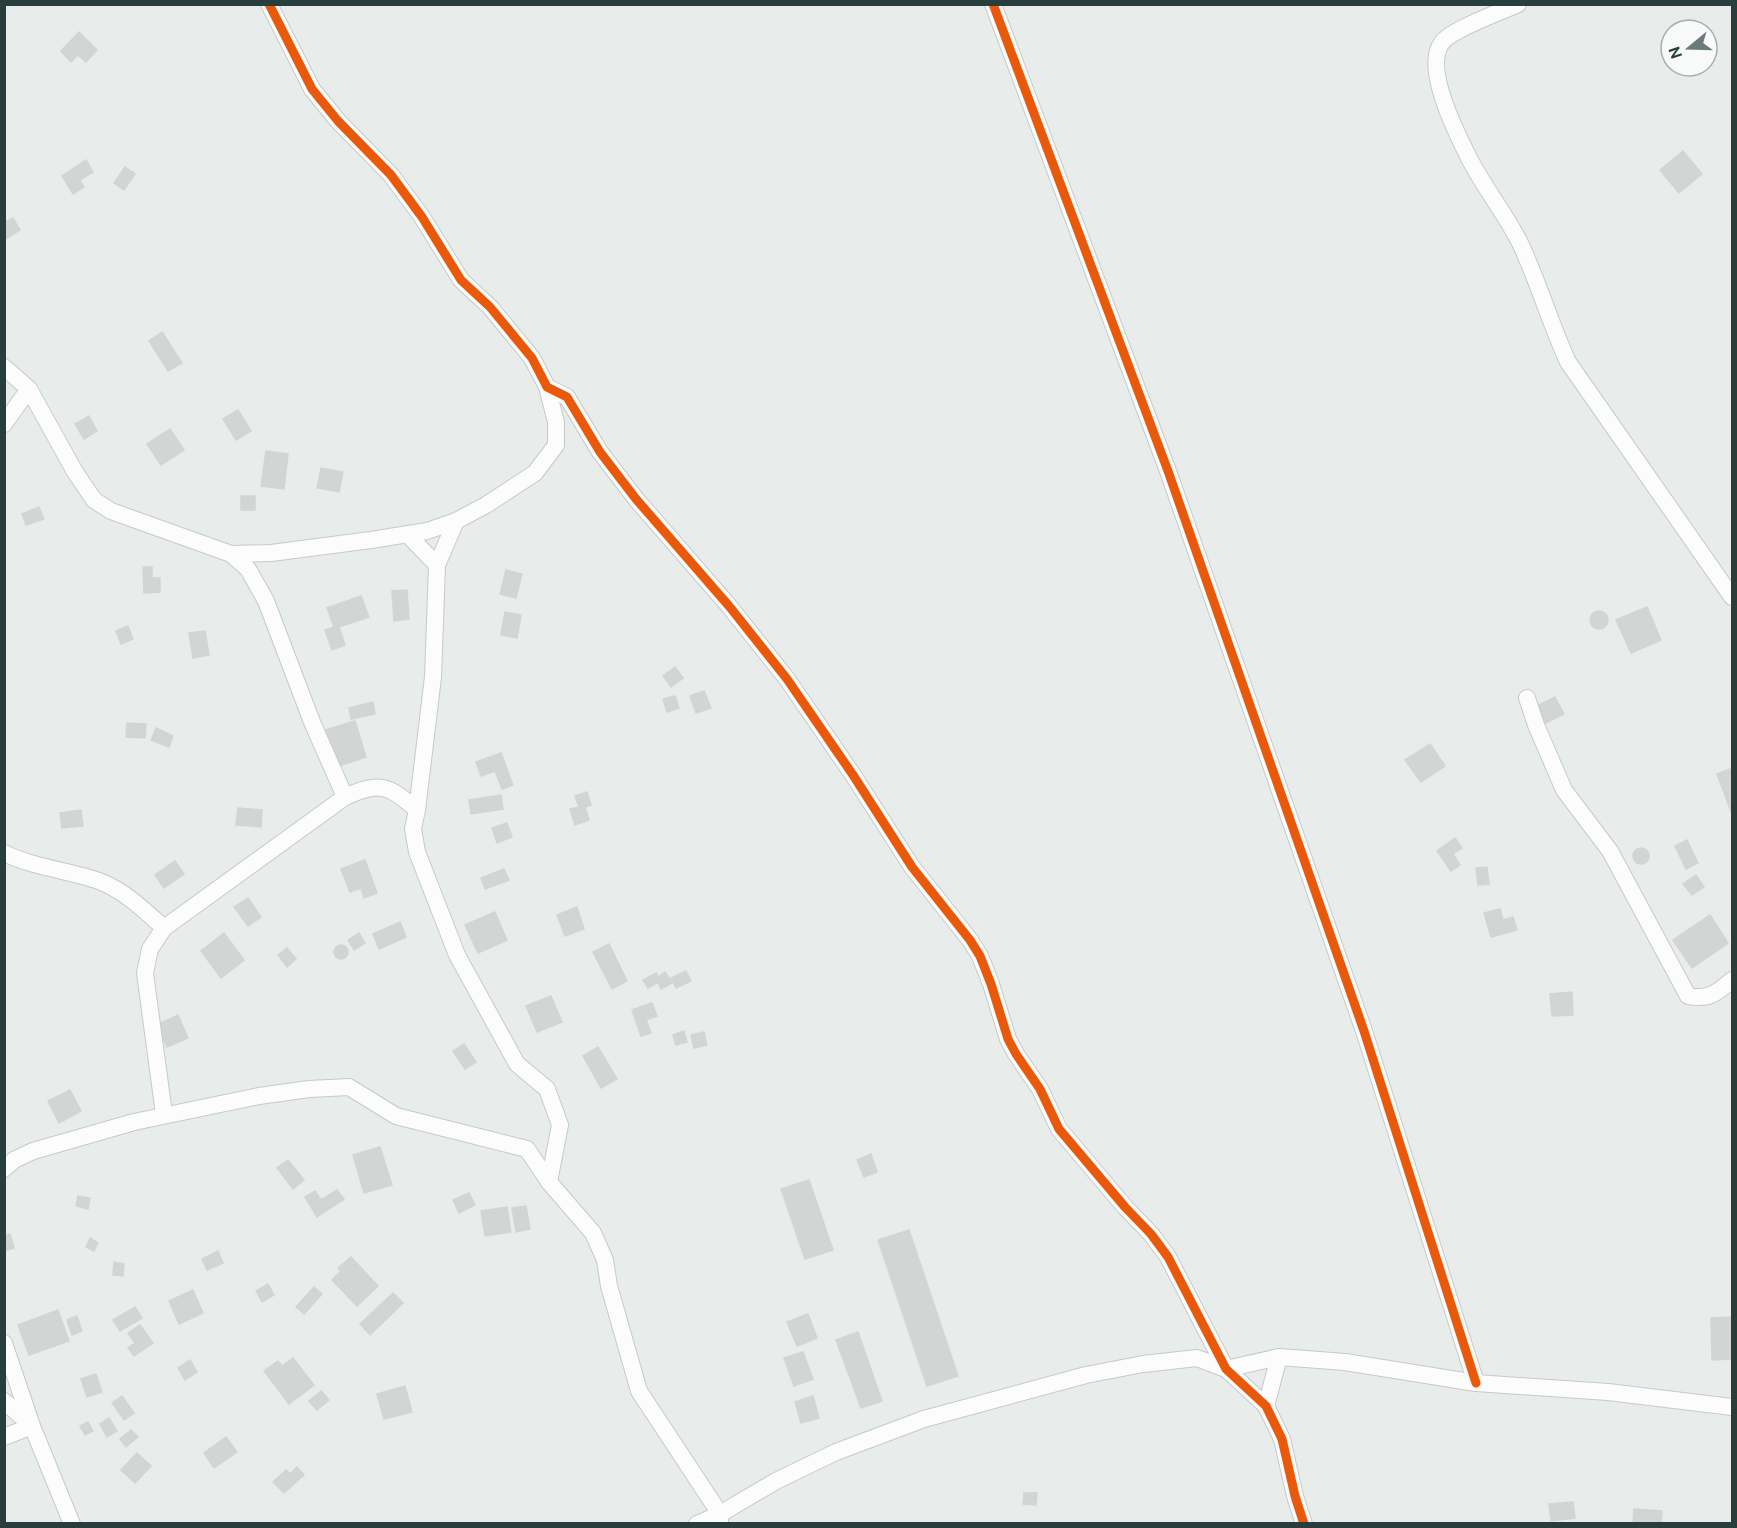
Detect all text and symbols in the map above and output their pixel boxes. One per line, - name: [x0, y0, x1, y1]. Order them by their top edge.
- north arrow: [1659, 18, 1719, 78]
- text: N: [1664, 44, 1685, 61]

